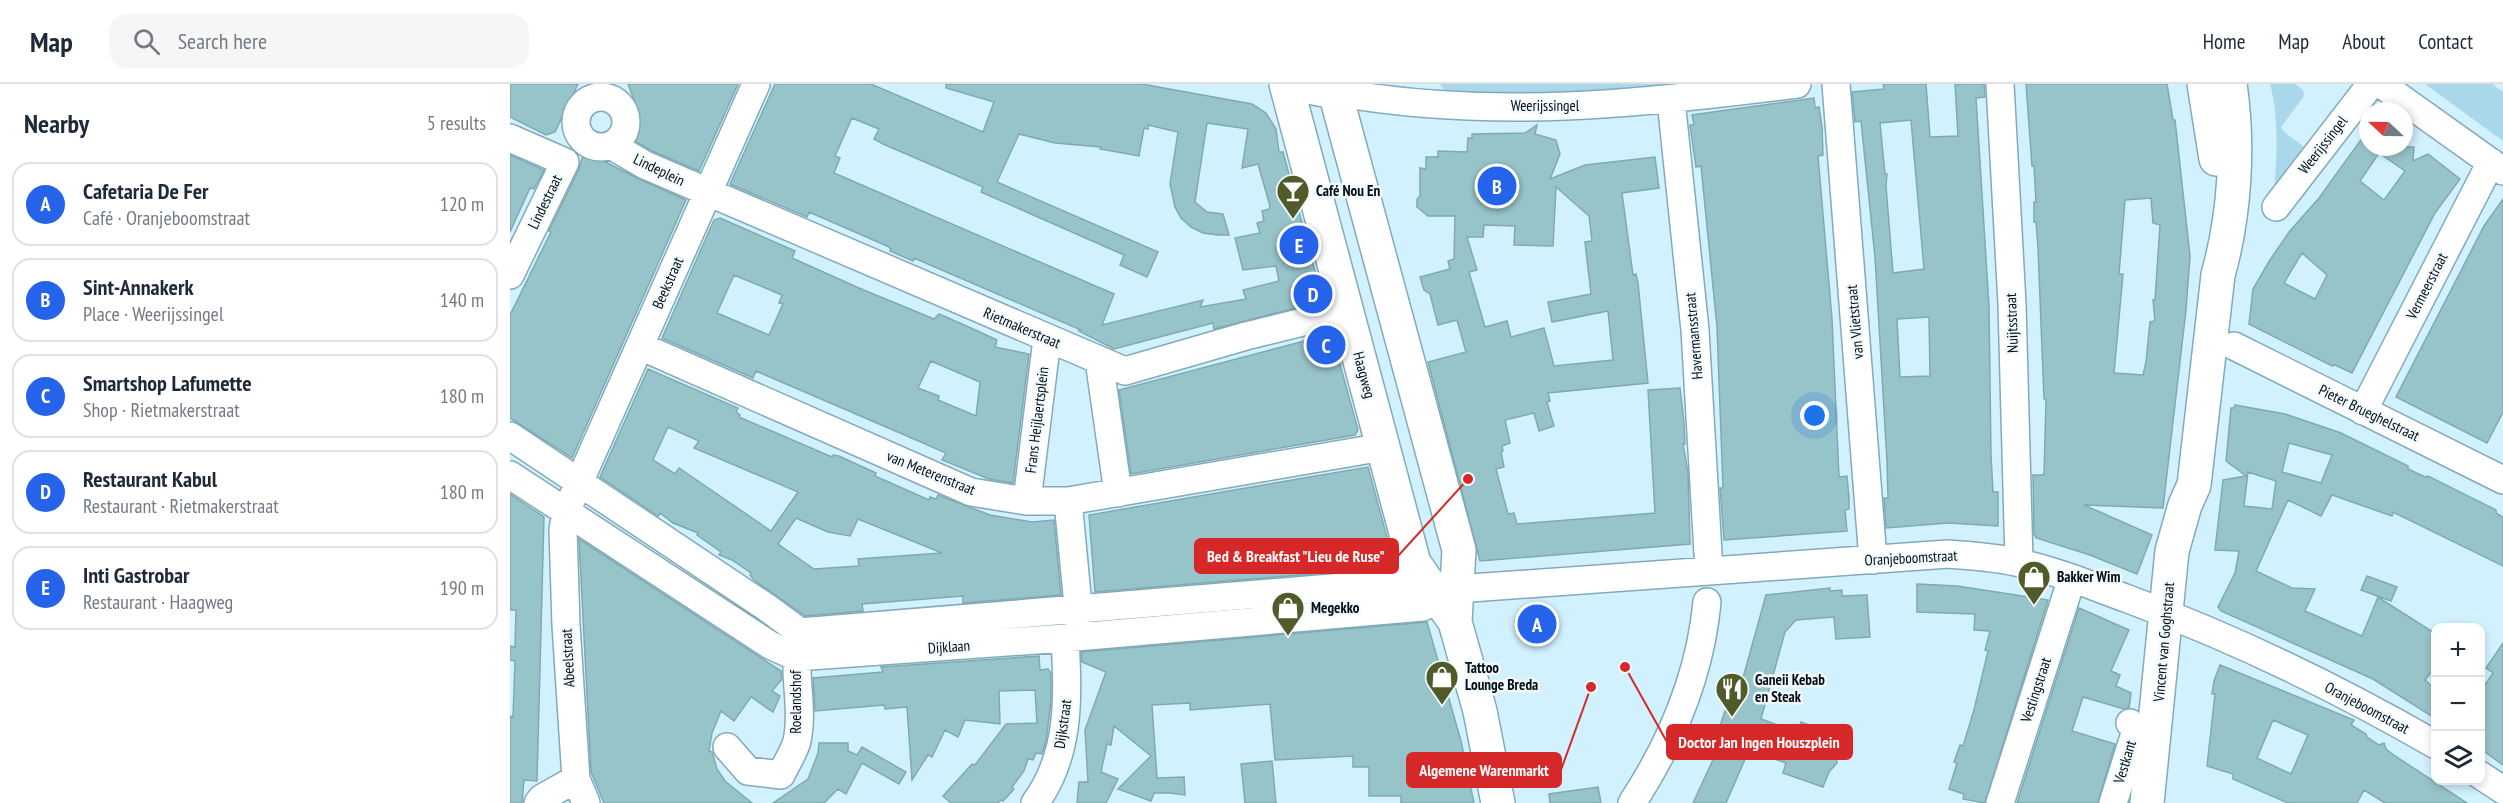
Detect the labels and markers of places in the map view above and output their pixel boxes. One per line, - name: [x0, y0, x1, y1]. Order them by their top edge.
- pin: B: [1478, 164, 1516, 208]
- bar icon: Café Nou En: [1275, 173, 1311, 220]
- place label: Café Nou En: [1316, 181, 1380, 200]
- pin: E: [1280, 222, 1318, 268]
- pin: D: [1294, 272, 1332, 316]
- pin: C: [1306, 322, 1346, 368]
- callout: Bed & Breakfast "Lieu de Ruse": [1195, 539, 1398, 573]
- shop icon: Bakker Wim: [2016, 559, 2052, 606]
- place label: Bakker Wim: [2057, 567, 2120, 586]
- shop icon: Megekko: [1270, 590, 1306, 637]
- place label: Megekko: [1311, 598, 1360, 617]
- pin: A: [1518, 602, 1556, 646]
- place label: Tattoo Lounge Breda: [1465, 658, 1538, 694]
- shop icon: Tattoo Lounge Breda: [1424, 659, 1460, 706]
- place label: Ganeii Kebab en Steak: [1755, 670, 1825, 706]
- restaurant icon: Ganeii Kebab en Steak: [1714, 671, 1750, 718]
- callout: Doctor Jan Ingen Houszplein: [1667, 725, 1852, 759]
- callout: Algemene Warenmarkt: [1407, 753, 1561, 787]

